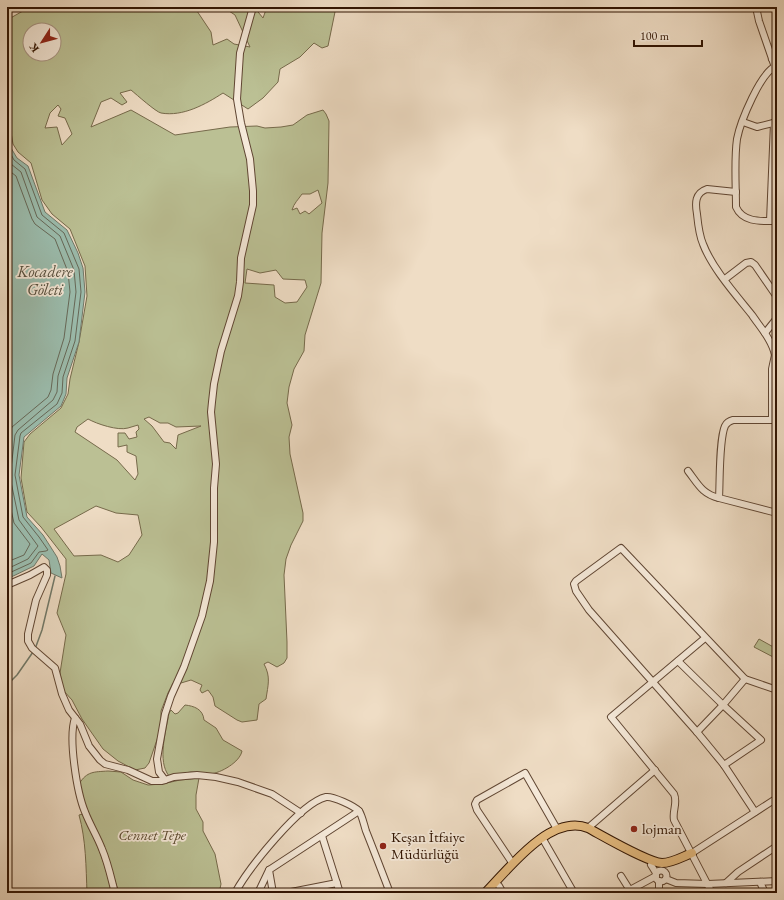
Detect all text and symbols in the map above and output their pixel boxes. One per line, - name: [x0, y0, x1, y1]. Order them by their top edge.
- north arrow: [22, 22, 62, 62]
- scale bar: [634, 22, 702, 48]
- text: 100 m: [640, 28, 670, 44]
- text: K: [25, 40, 42, 55]
- water label: Kocadere Göleti: [16, 261, 73, 300]
- place label: lojman: [642, 819, 682, 838]
- marker: lojman: [629, 824, 639, 834]
- park label: Cennet Tepe: [118, 825, 187, 844]
- place label: Keşan İtfaiye Müdürlüğü: [391, 827, 465, 863]
- marker: Keşan İtfaiye Müdürlüğü: [378, 841, 388, 851]

